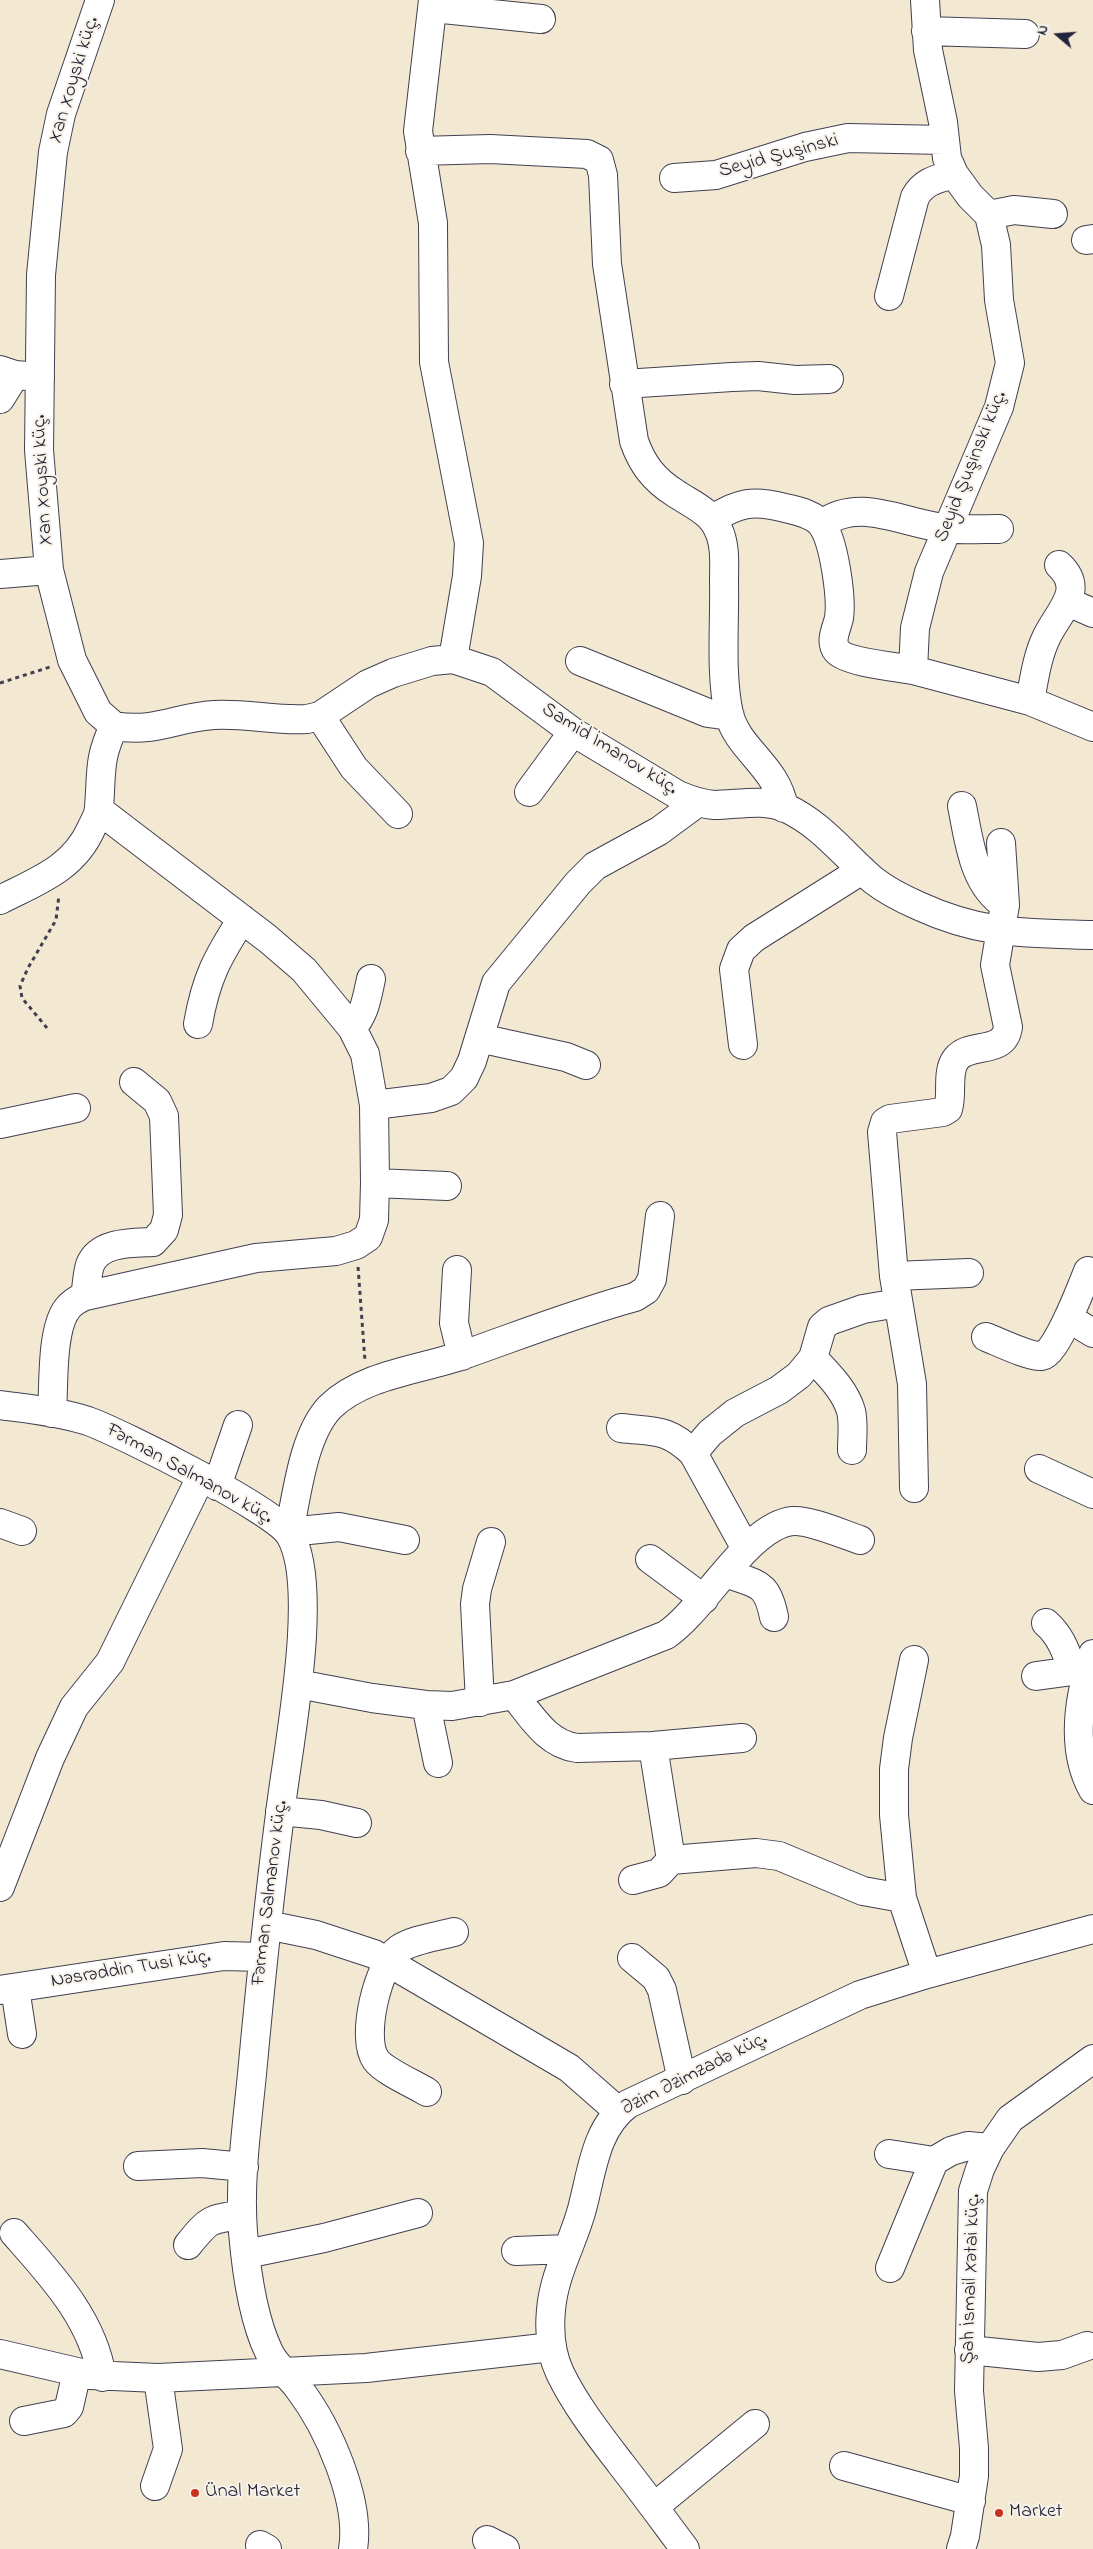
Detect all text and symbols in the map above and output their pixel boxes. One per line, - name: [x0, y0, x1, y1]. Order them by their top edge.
- north arrow: [1033, 10, 1083, 60]
- street label: Xan Xoyski küç.: [44, 14, 106, 146]
- text: N: [1032, 22, 1055, 38]
- street label: Seyid Şuşinski: [716, 129, 842, 185]
- street label: Seyid Şuşinski küç.: [931, 388, 1013, 546]
- street label: Xan Xoyski küç.: [29, 414, 59, 546]
- street label: Samid İmanov küç.: [536, 698, 682, 802]
- street label: Fərman Salmanov küç.: [102, 1419, 276, 1531]
- street label: Fərman Salmanov küç.: [248, 1799, 294, 1987]
- street label: Nəsrəddin Tusi küç.: [49, 1946, 213, 1994]
- street label: Əzim Əzimzadə küç.: [618, 2028, 772, 2122]
- street label: Şah İsmail Xətai küç.: [957, 2193, 987, 2365]
- place label: Ünal Market: [205, 2481, 300, 2505]
- marker: Ünal Market: [189, 2487, 201, 2499]
- place label: Market: [1009, 2501, 1063, 2525]
- marker: Market: [993, 2507, 1005, 2519]

